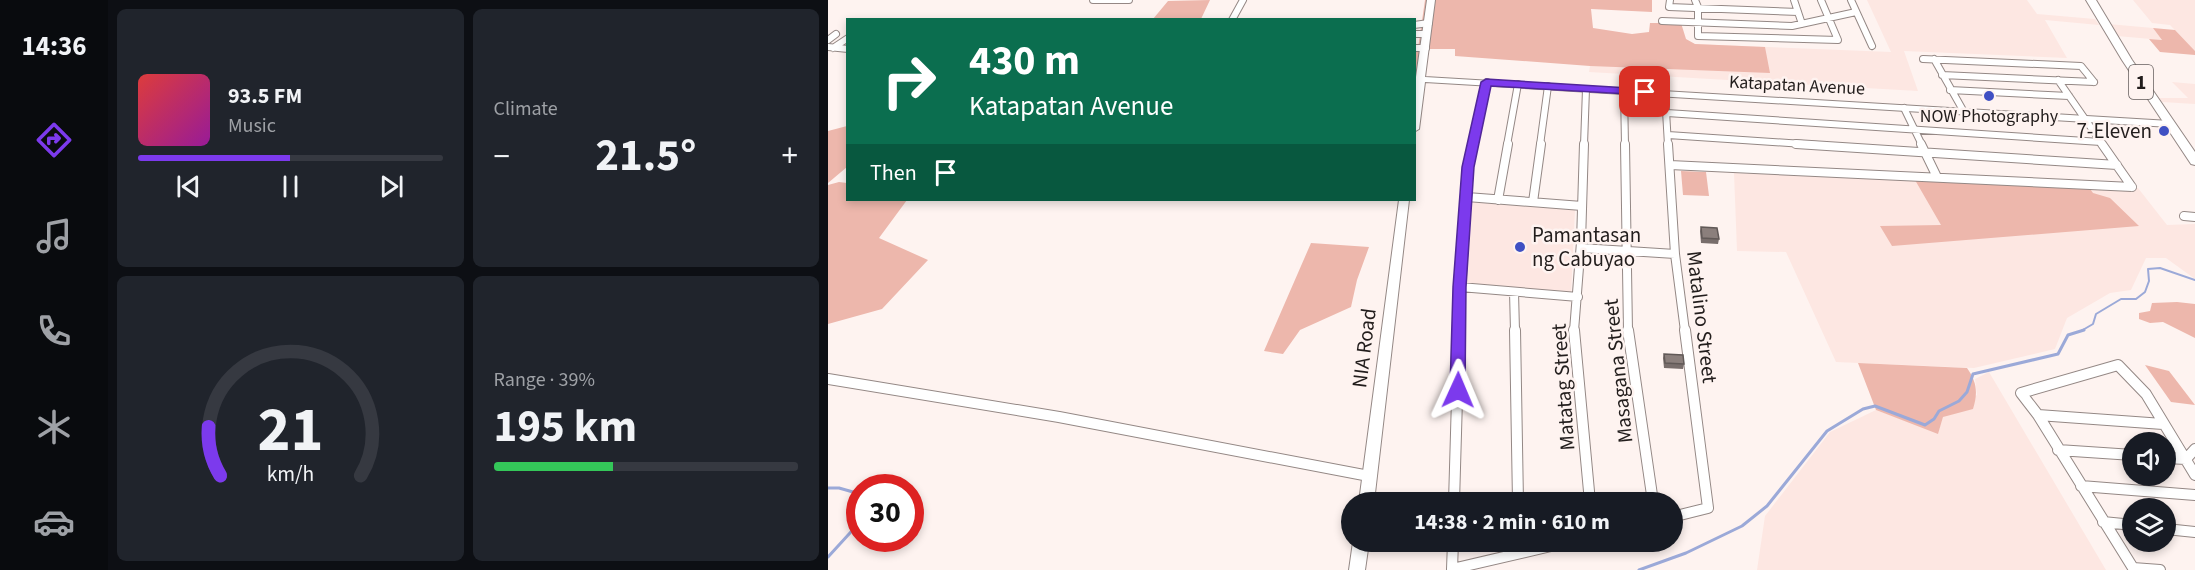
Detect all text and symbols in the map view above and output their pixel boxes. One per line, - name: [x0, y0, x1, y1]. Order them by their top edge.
- text: 14:36: [21, 27, 87, 66]
- text: 430 m: [969, 31, 1080, 91]
- icon: right: [870, 42, 948, 120]
- road number: 1: [2129, 65, 2153, 99]
- pin: [1619, 66, 1670, 117]
- street label: Katapatan Avenue: [1728, 69, 1866, 102]
- icon: arrive: [1628, 75, 1661, 108]
- text: 93.5 FM: [228, 80, 302, 112]
- text: Katapatan Avenue: [969, 87, 1173, 126]
- marker: NOW Photography: [1982, 89, 1996, 103]
- text: Climate: [494, 95, 558, 123]
- place label: NOW Photography: [1920, 104, 2059, 129]
- text: Music: [228, 112, 276, 140]
- place label: 7-Eleven: [2076, 116, 2152, 146]
- icon: directions: [33, 119, 75, 161]
- text: 21.5°: [595, 124, 696, 188]
- marker: 7-Eleven: [2157, 124, 2171, 138]
- text: −: [494, 133, 510, 180]
- text: +: [782, 133, 798, 180]
- icon: arrive: [929, 156, 962, 189]
- text: Then: [870, 157, 917, 189]
- icon: previous: [172, 170, 205, 203]
- icon: pause: [274, 170, 307, 203]
- icon: next: [375, 170, 408, 203]
- icon: music: [33, 215, 75, 257]
- place label: Pamantasan ng Cabuyao: [1532, 220, 1641, 274]
- marker: Pamantasan ng Cabuyao: [1513, 240, 1527, 254]
- street label: Matalino Street: [1679, 249, 1725, 385]
- street label: Masagana Street: [1596, 297, 1640, 445]
- street label: NIA Road: [1344, 307, 1384, 389]
- icon: phone: [33, 310, 75, 352]
- street label: Matatag Street: [1544, 323, 1582, 451]
- position arrow: [1426, 358, 1490, 422]
- text: Range · 39%: [494, 366, 595, 394]
- text: 21: [257, 386, 323, 475]
- text: 195 km: [494, 395, 637, 459]
- icon: climate: [33, 406, 75, 448]
- map controls: [2122, 432, 2176, 552]
- button: sound: [2122, 432, 2176, 486]
- text: km/h: [266, 459, 314, 490]
- speed limit sign: 30: [846, 474, 924, 552]
- button: layers: [2122, 498, 2176, 552]
- icon: car: [33, 501, 75, 543]
- text: 14:38 · 2 min · 610 m: [1414, 506, 1610, 538]

